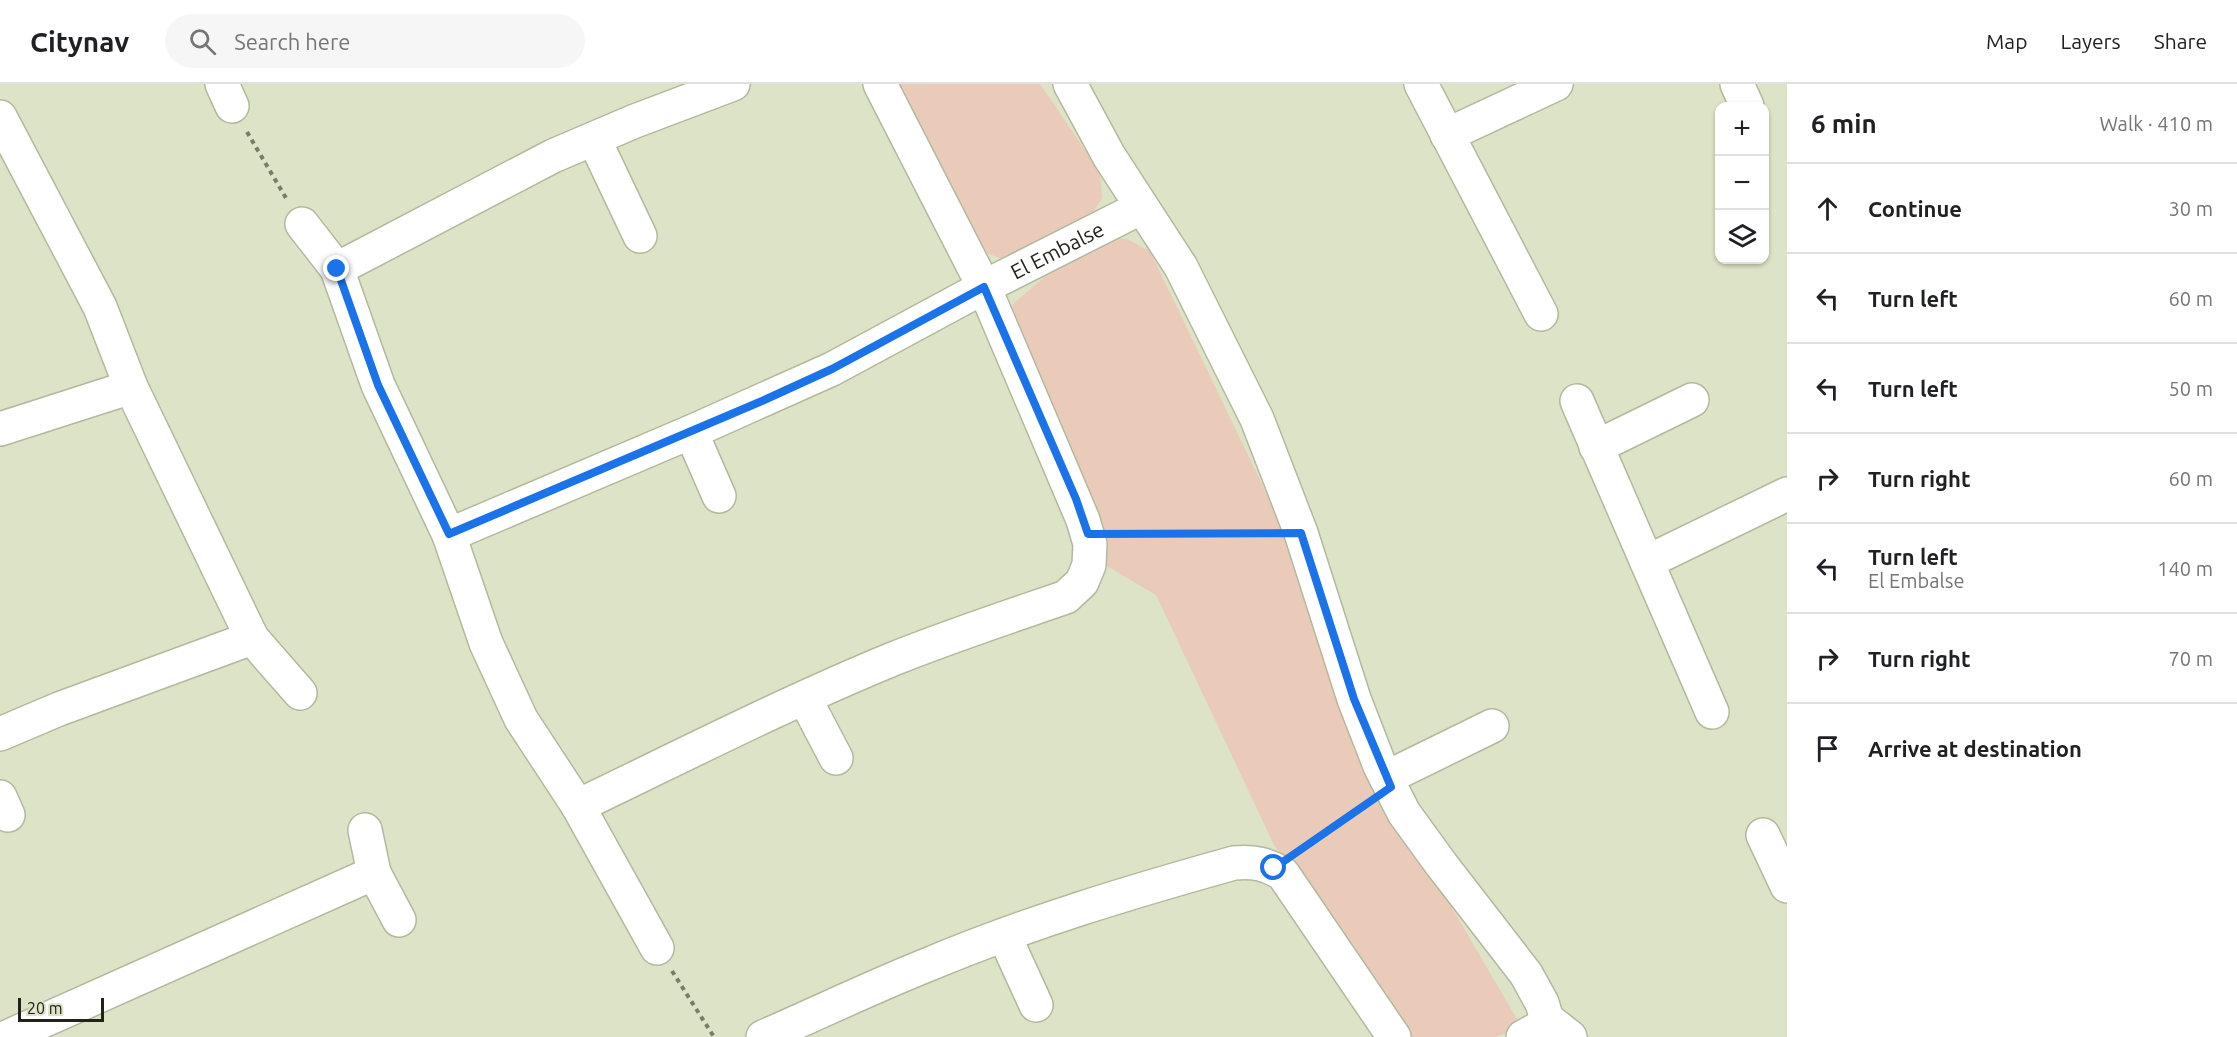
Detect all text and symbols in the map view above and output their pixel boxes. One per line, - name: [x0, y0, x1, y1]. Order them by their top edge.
- search box: [165, 14, 585, 68]
- icon: search: [186, 25, 219, 58]
- text: Citynav: [30, 26, 129, 57]
- text: Search here: [234, 29, 350, 54]
- text: Map: [1986, 29, 2027, 53]
- text: Layers: [2060, 29, 2121, 53]
- text: Share: [2154, 29, 2207, 53]
- map controls: [1715, 102, 1769, 264]
- button: +: [1715, 102, 1769, 156]
- text: 6 min: [1811, 109, 1877, 138]
- text: Walk · 410 m: [2100, 112, 2213, 135]
- button: −: [1715, 156, 1769, 210]
- icon: ahead: [1811, 192, 1844, 225]
- text: Continue: [1868, 196, 1962, 221]
- text: 30 m: [2169, 197, 2213, 220]
- button: layers: [1715, 210, 1769, 264]
- street label: El Embalse: [1006, 216, 1108, 284]
- route end: [323, 255, 349, 281]
- icon: left: [1811, 282, 1844, 315]
- text: Turn left: [1868, 286, 1958, 311]
- text: 60 m: [2169, 287, 2213, 310]
- icon: left: [1811, 372, 1844, 405]
- text: Turn left: [1868, 376, 1958, 401]
- text: 50 m: [2169, 377, 2213, 400]
- icon: right: [1811, 462, 1844, 495]
- text: Turn right: [1868, 466, 1970, 491]
- text: 60 m: [2169, 467, 2213, 490]
- text: Turn left: [1868, 544, 1958, 569]
- icon: left: [1811, 552, 1844, 585]
- text: 140 m: [2157, 557, 2213, 580]
- text: El Embalse: [1868, 569, 1964, 592]
- icon: right: [1811, 642, 1844, 675]
- text: Turn right: [1868, 646, 1970, 671]
- text: 70 m: [2169, 647, 2213, 670]
- icon: arrive: [1811, 732, 1844, 765]
- text: Arrive at destination: [1868, 736, 2082, 761]
- route start: [1260, 854, 1286, 880]
- scale bar: [18, 995, 104, 1022]
- text: 20 m: [27, 999, 63, 1017]

